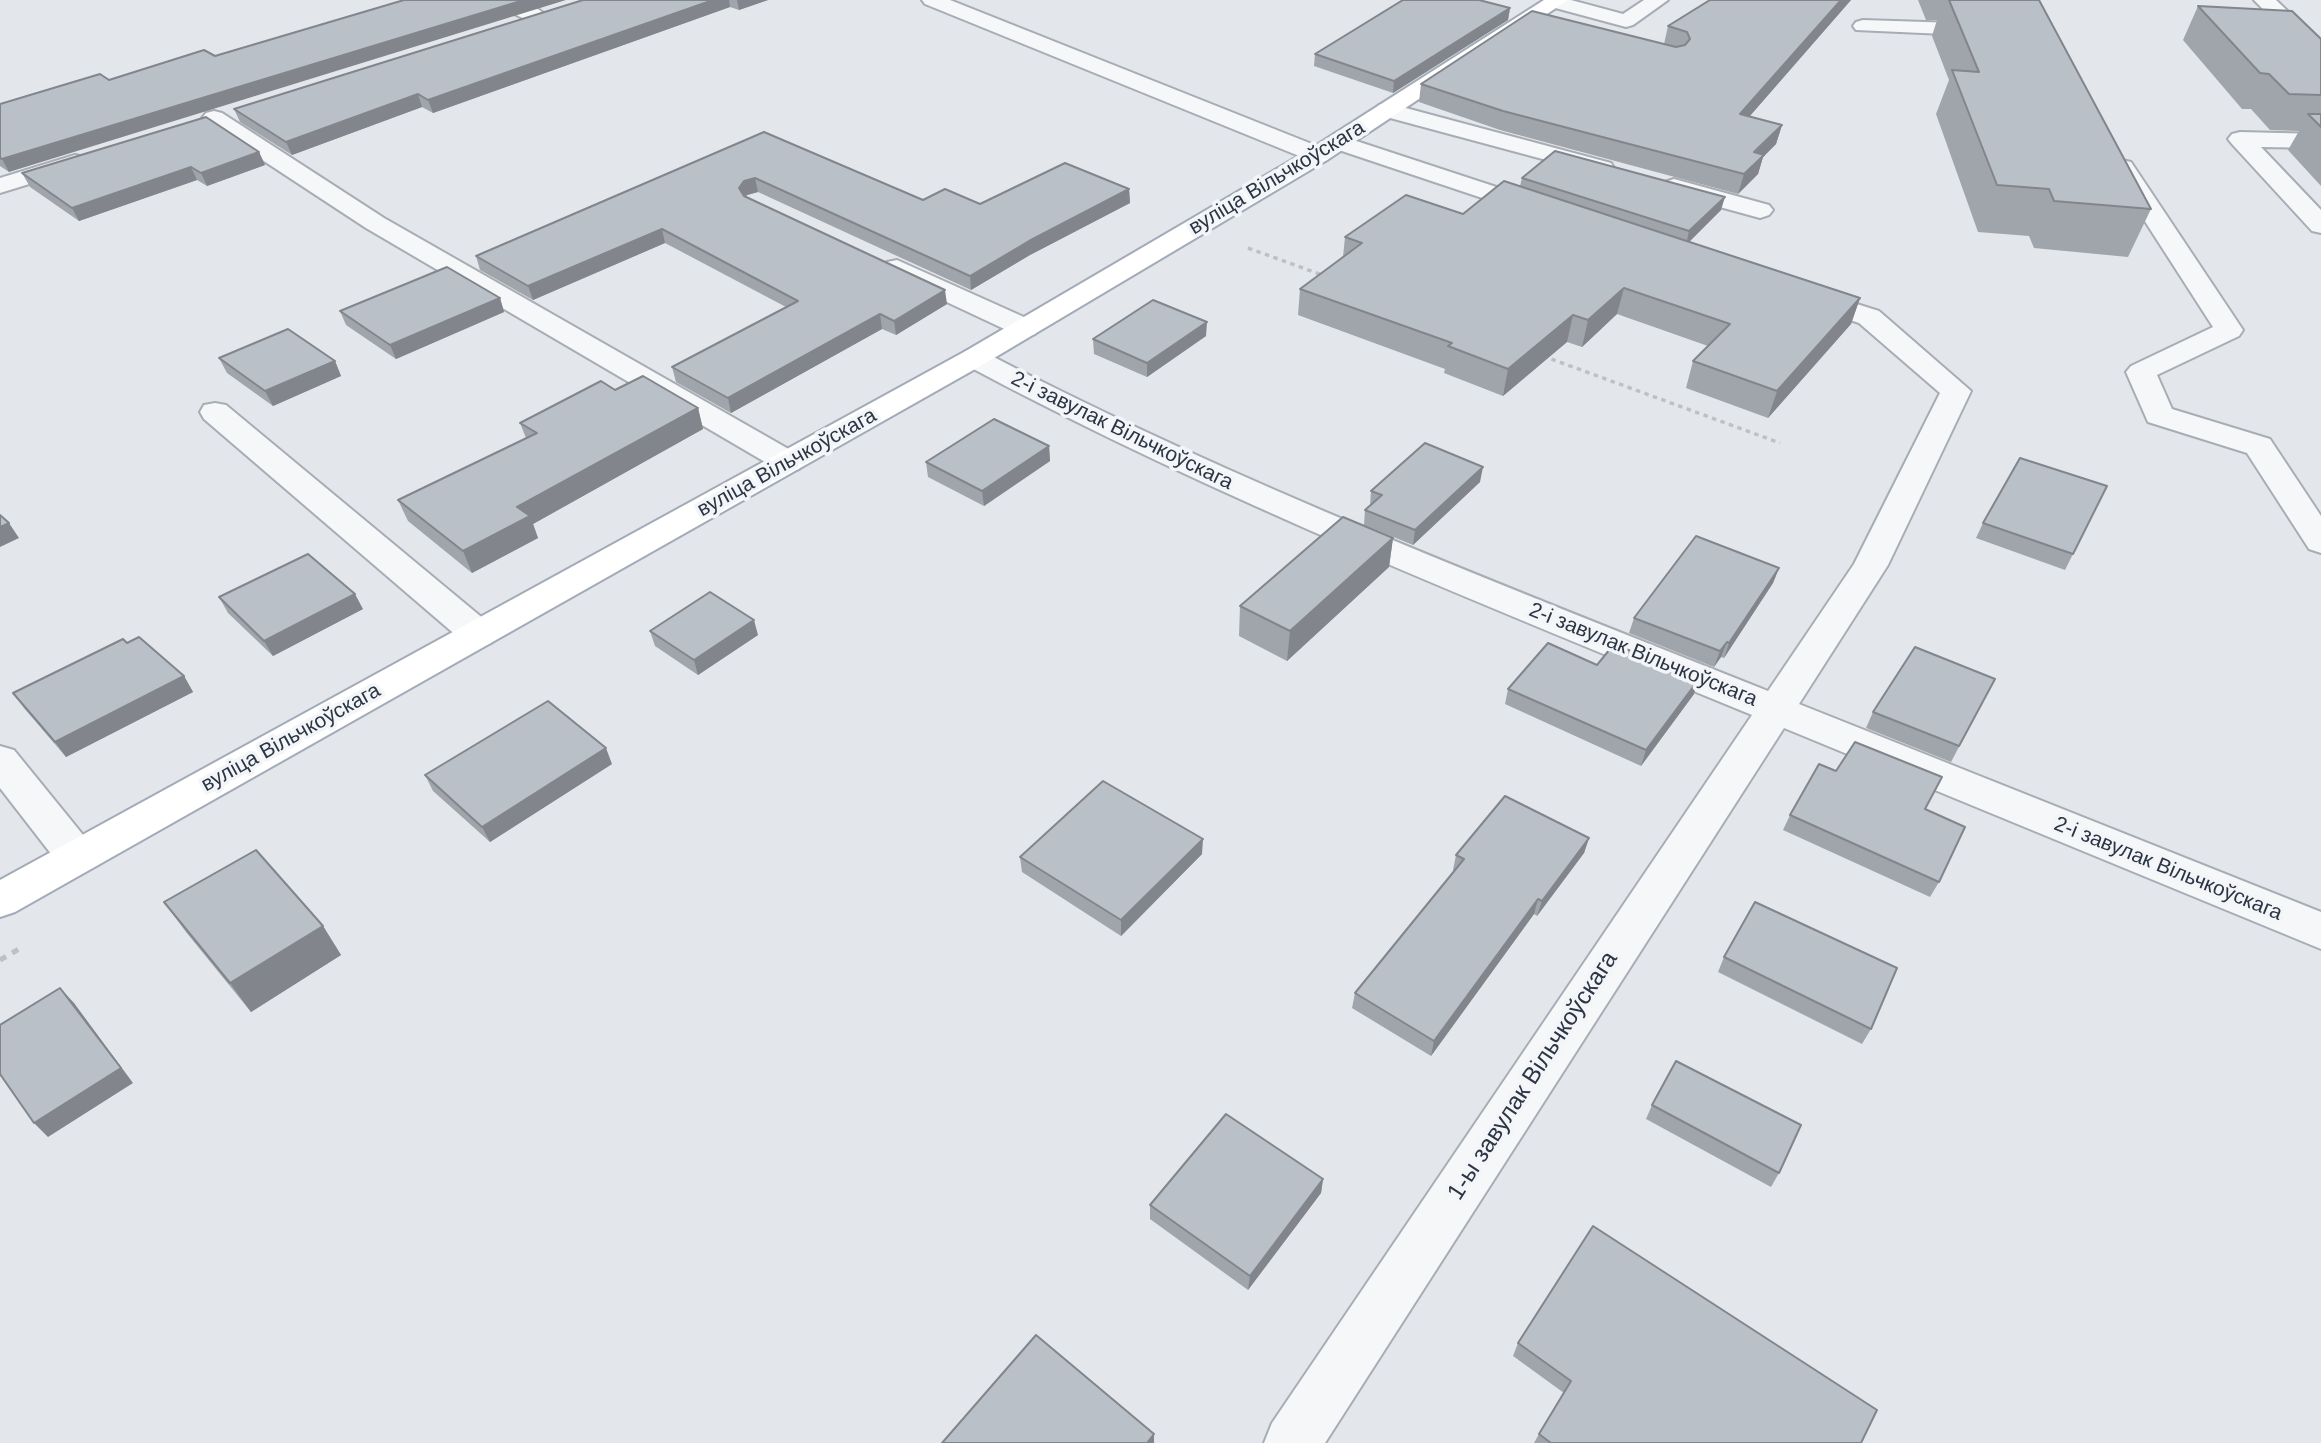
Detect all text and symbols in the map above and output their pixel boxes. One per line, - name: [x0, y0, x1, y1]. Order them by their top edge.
- street label: вуліца Вільчкоўскага: [1184, 115, 1370, 241]
- street label: 2-і завулак Вільчкоўскага: [1007, 366, 1237, 496]
- street label: вуліца Вільчкоўскага: [693, 403, 881, 523]
- street label: 2-і завулак Вільчкоўскага: [1525, 598, 1761, 712]
- street label: вуліца Вільчкоўскага: [197, 678, 385, 798]
- street label: 2-і завулак Вільчкоўскага: [2050, 812, 2286, 926]
- street label: 1-ы завулак Вільчкоўскага: [1442, 946, 1624, 1206]

